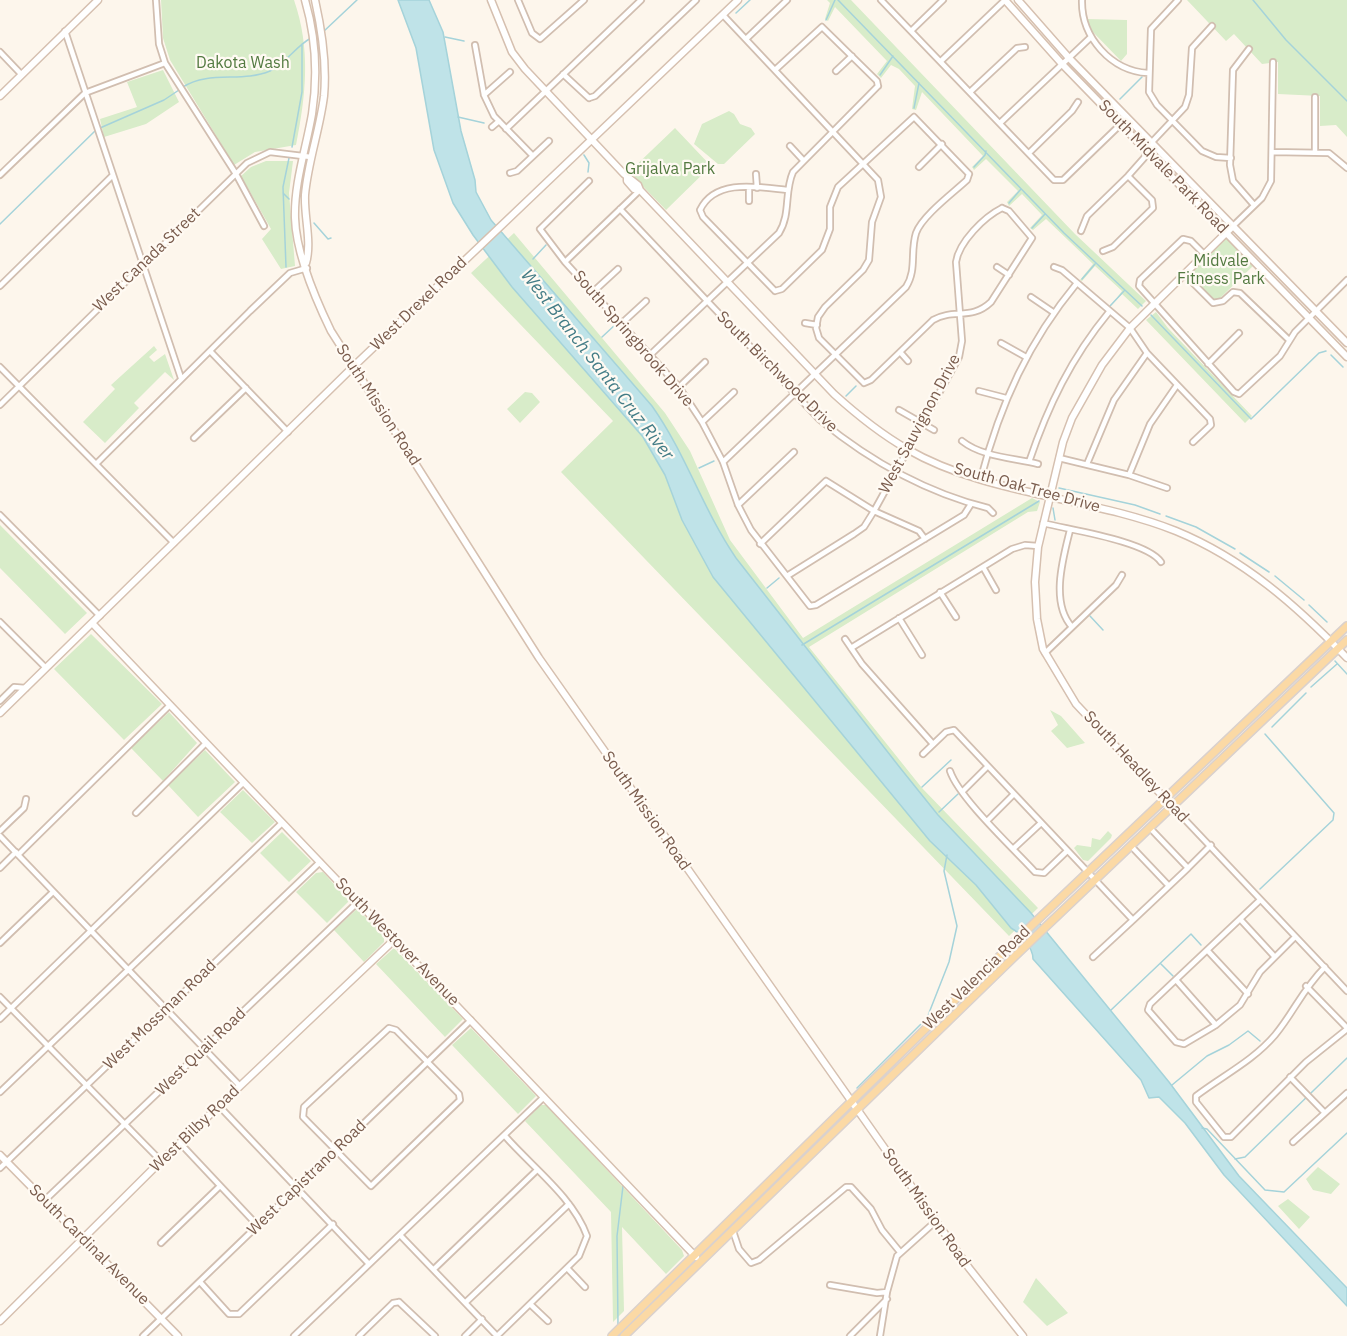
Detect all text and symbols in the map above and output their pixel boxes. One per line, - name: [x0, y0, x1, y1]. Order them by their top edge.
- park label: Dakota Wash: [196, 53, 290, 73]
- street label: South Midvale Park Road: [1094, 96, 1232, 238]
- park label: Grijalva Park: [625, 159, 715, 179]
- street label: West Canada Street: [89, 204, 205, 316]
- park label: Midvale Fitness Park: [1177, 251, 1265, 289]
- street label: West Drexel Road: [367, 253, 471, 355]
- water label: West Branch Santa Cruz River: [516, 265, 678, 465]
- street label: South Springbrook Drive: [569, 267, 697, 411]
- street label: South Birchwood Drive: [712, 307, 842, 437]
- street label: South Mission Road: [332, 341, 424, 469]
- street label: West Sauvignon Drive: [875, 351, 965, 497]
- street label: South Oak Tree Drive: [952, 459, 1102, 517]
- street label: South Headley Road: [1079, 707, 1193, 827]
- street label: South Mission Road: [598, 748, 694, 874]
- street label: South Westover Avenue: [331, 874, 463, 1010]
- street label: West Valencia Road: [920, 922, 1034, 1034]
- street label: West Mossman Road: [100, 956, 220, 1074]
- street label: West Quail Road: [152, 1004, 250, 1100]
- street label: West Bilby Road: [146, 1082, 244, 1176]
- street label: West Capistrano Road: [244, 1116, 370, 1240]
- street label: South Mission Road: [878, 1145, 974, 1271]
- street label: South Cardinal Avenue: [25, 1181, 153, 1309]

